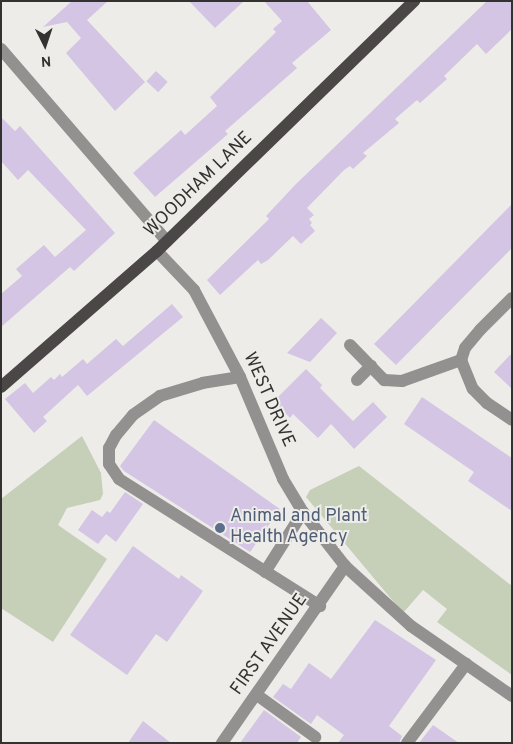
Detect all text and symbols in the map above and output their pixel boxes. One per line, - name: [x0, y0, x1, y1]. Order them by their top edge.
- north arrow: [20, 20, 70, 70]
- text: N: [40, 52, 52, 69]
- street label: WOODHAM LANE: [140, 128, 258, 242]
- street label: WEST DRIVE: [237, 349, 299, 451]
- place label: Animal and Plant Health Agency: [230, 507, 368, 550]
- marker: Animal and Plant Health Agency: [214, 522, 226, 534]
- street label: FIRST AVENUE: [227, 589, 313, 701]

